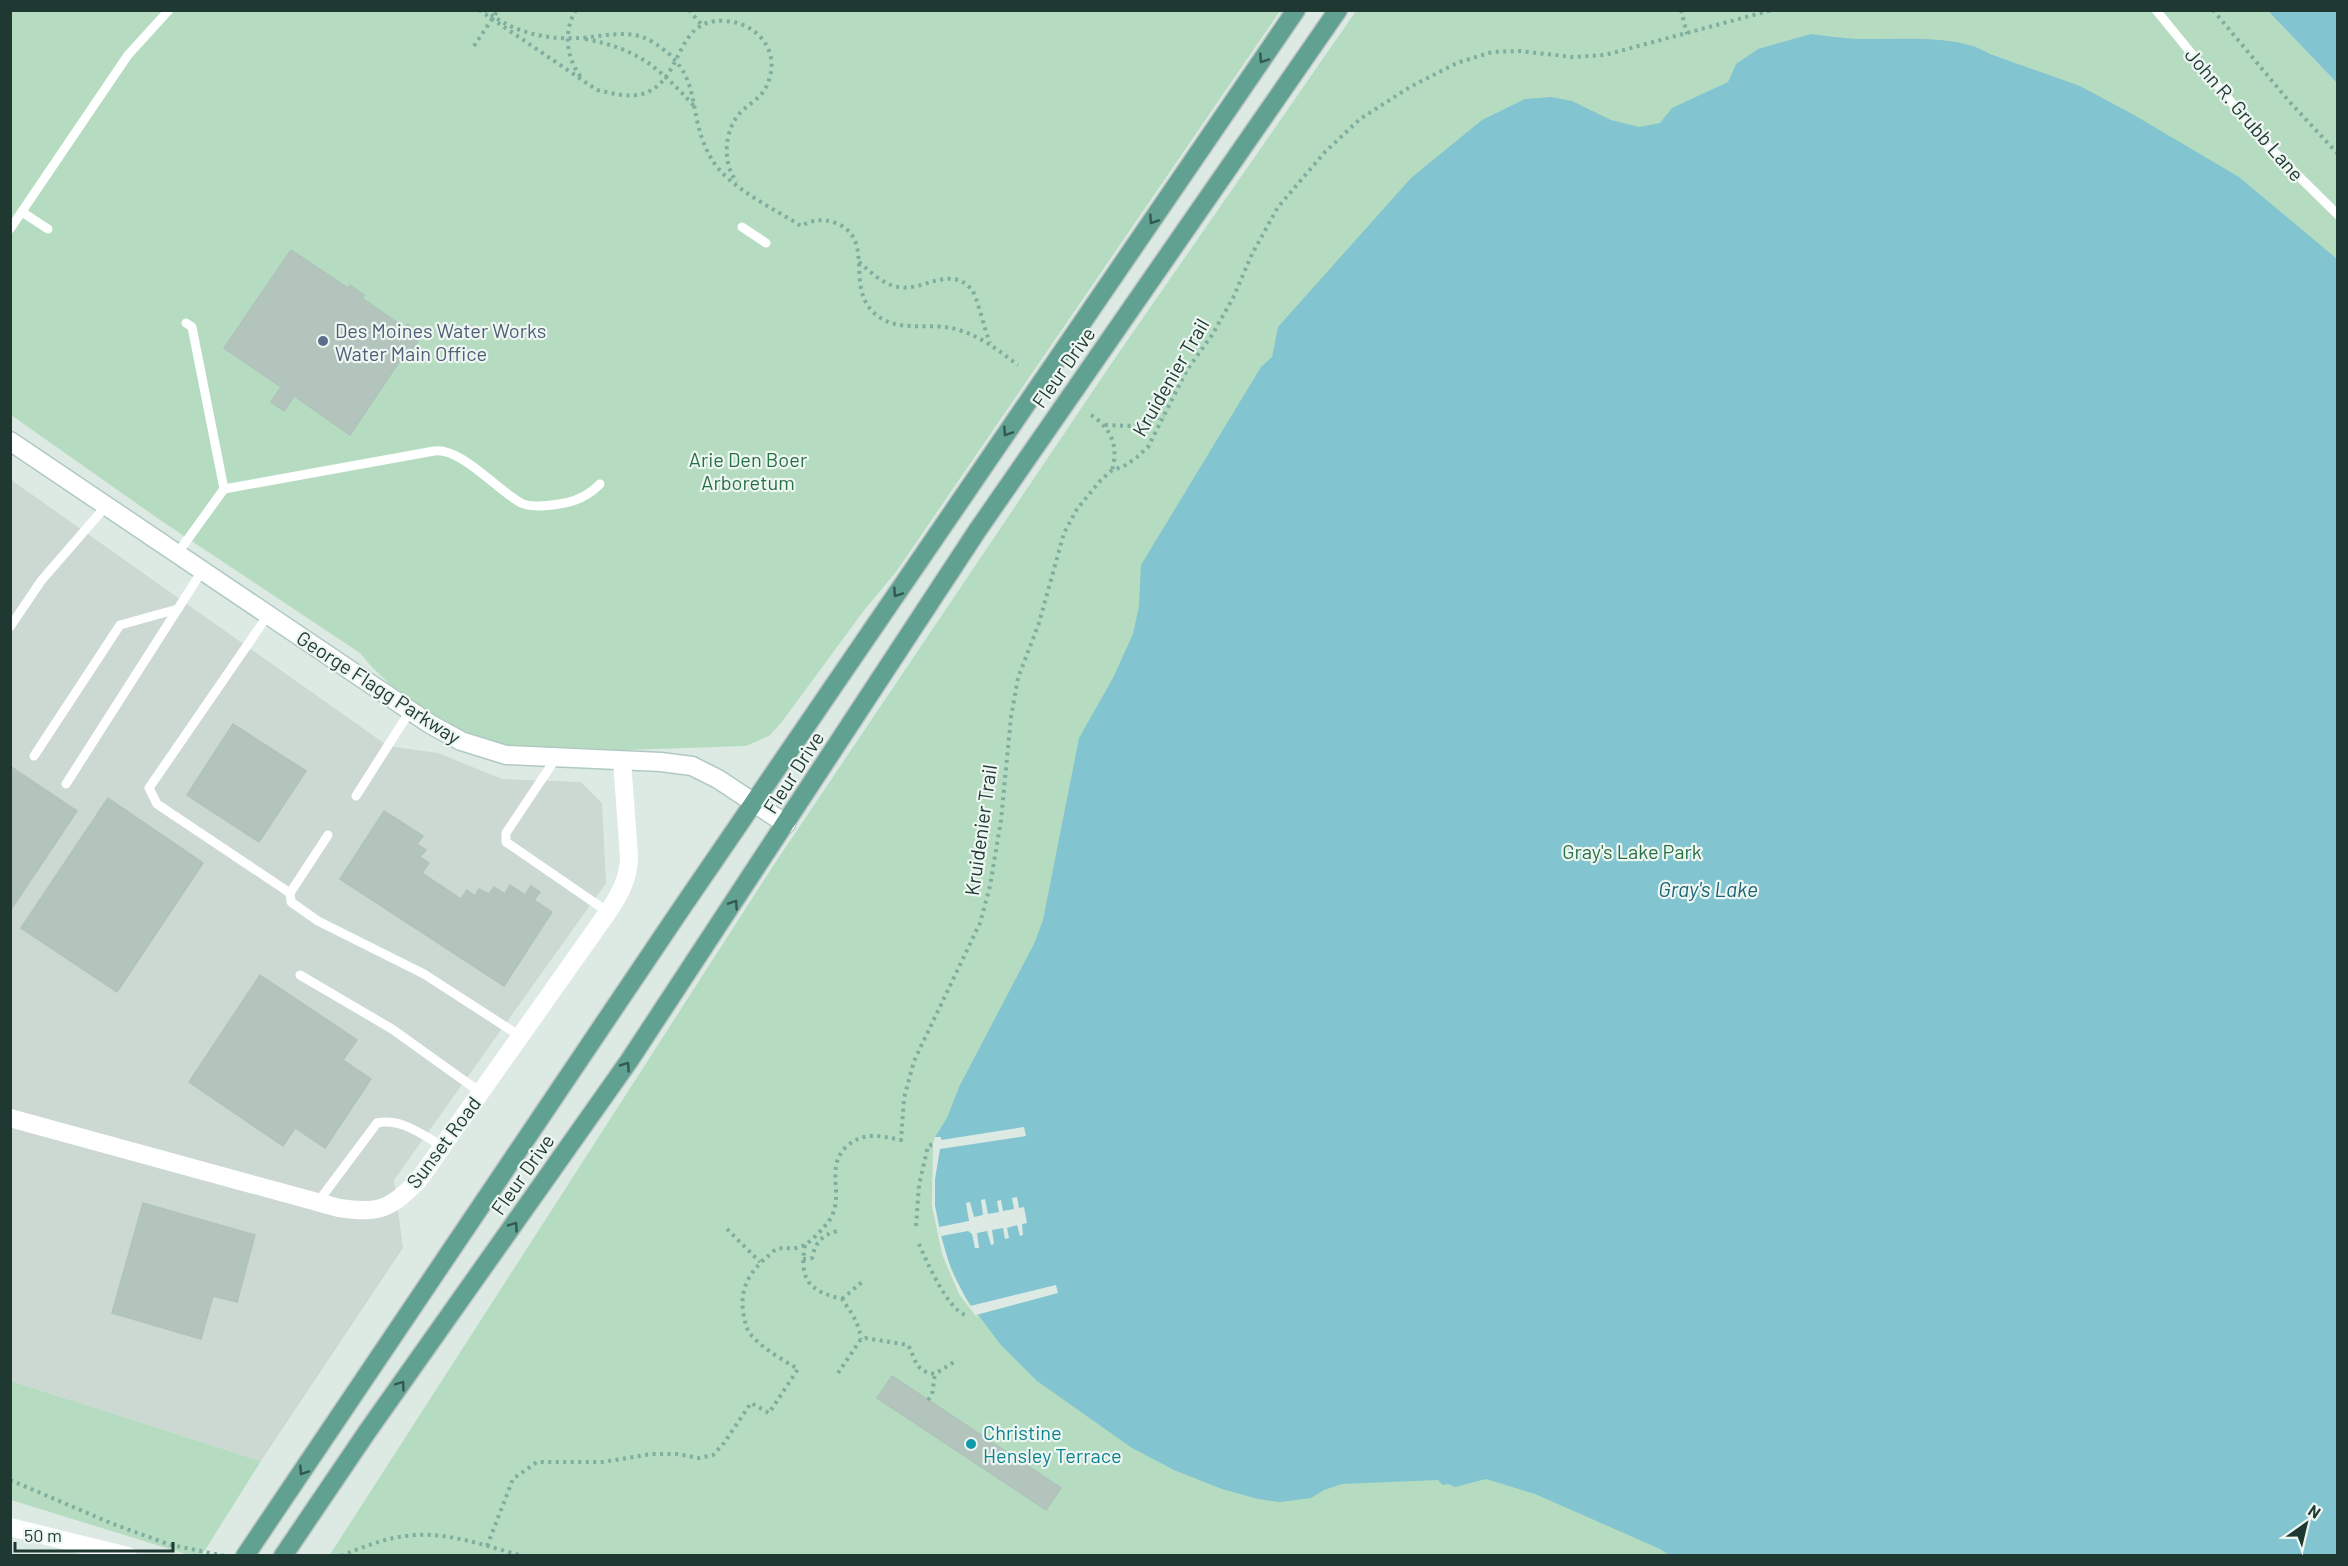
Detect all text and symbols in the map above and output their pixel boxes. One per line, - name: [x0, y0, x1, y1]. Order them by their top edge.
- street label: John R. Grubb Lane: [2181, 42, 2309, 186]
- one-way arrow: [1259, 52, 1270, 63]
- one-way arrow: [1149, 213, 1160, 224]
- street label: Kruidenier Trail: [1127, 314, 1213, 440]
- place label: Des Moines Water Works Water Main Office: [335, 318, 546, 365]
- street label: Fleur Drive: [1026, 322, 1100, 412]
- marker: Des Moines Water Works Water Main Office: [316, 334, 330, 348]
- one-way arrow: [1003, 426, 1014, 437]
- park label: Arie Den Boer Arboretum: [689, 447, 807, 494]
- one-way arrow: [893, 587, 904, 598]
- street label: George Flagg Parkway: [293, 625, 465, 749]
- street label: Fleur Drive: [758, 726, 828, 818]
- street label: Kruidenier Trail: [959, 763, 1001, 897]
- park label: Gray's Lake Park: [1562, 839, 1702, 863]
- water label: Gray's Lake: [1658, 876, 1758, 901]
- one-way arrow: [727, 899, 738, 910]
- one-way arrow: [619, 1062, 630, 1073]
- street label: Sunset Road: [401, 1091, 485, 1193]
- street label: Fleur Drive: [485, 1129, 559, 1219]
- one-way arrow: [507, 1221, 518, 1232]
- one-way arrow: [394, 1380, 405, 1391]
- place label: Christine Hensley Terrace: [983, 1420, 1122, 1467]
- marker: Christine Hensley Terrace: [964, 1437, 978, 1451]
- one-way arrow: [299, 1464, 310, 1475]
- north arrow: [2276, 1494, 2336, 1554]
- text: N: [2305, 1500, 2324, 1522]
- scale bar: [15, 1515, 172, 1553]
- text: 50 m: [24, 1524, 62, 1546]

